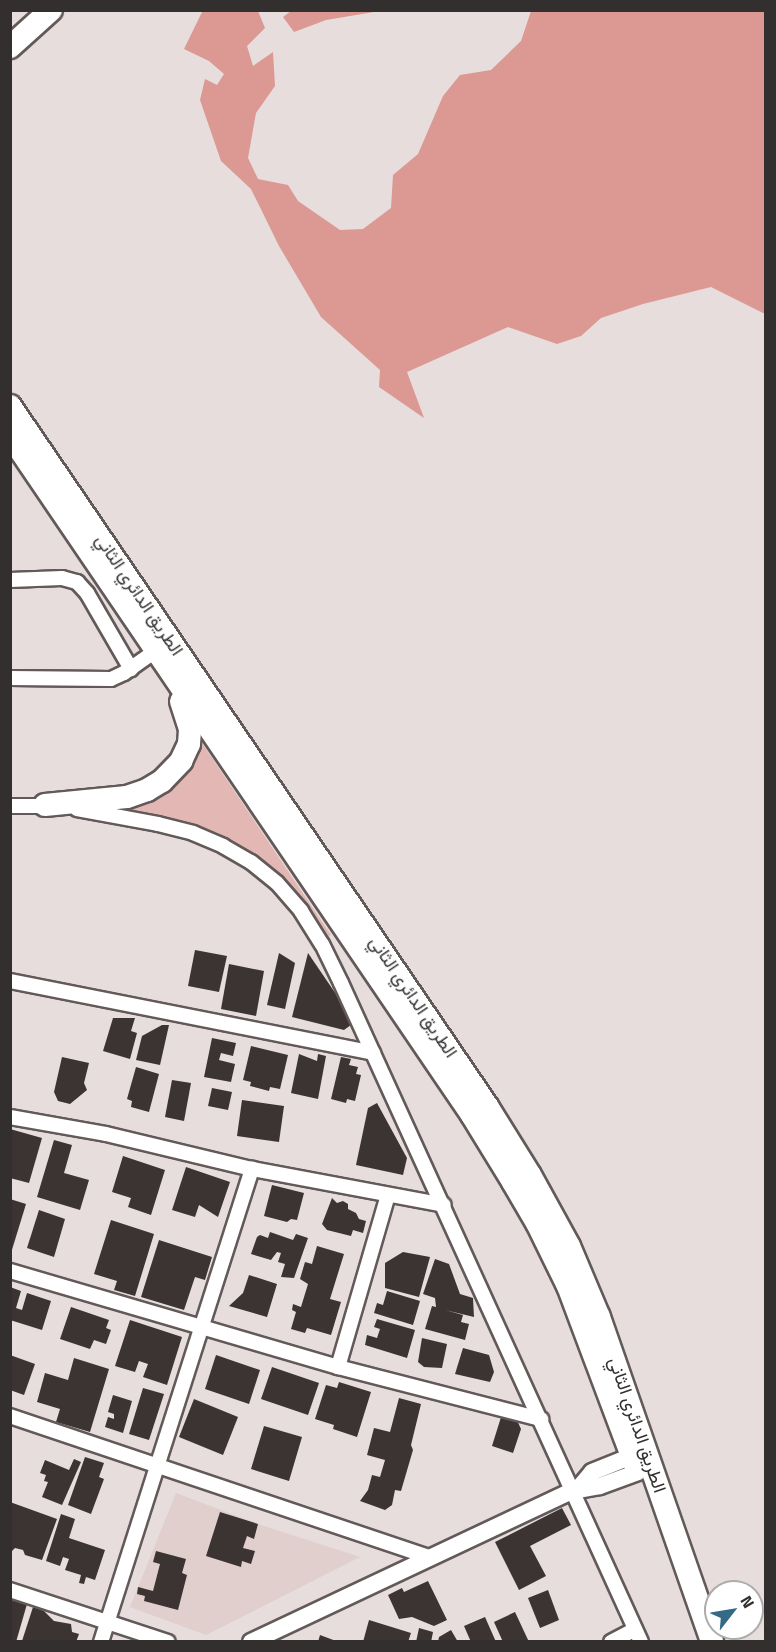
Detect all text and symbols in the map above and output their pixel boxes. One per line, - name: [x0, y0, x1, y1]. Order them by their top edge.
- street label: الطريق الدائري الثاني: [90, 530, 188, 660]
- street label: الطريق الدائري الثاني: [364, 932, 462, 1062]
- street label: الطريق الدائري الثاني: [604, 1354, 670, 1496]
- north arrow: [704, 1580, 764, 1640]
- text: N: [735, 1591, 761, 1613]

